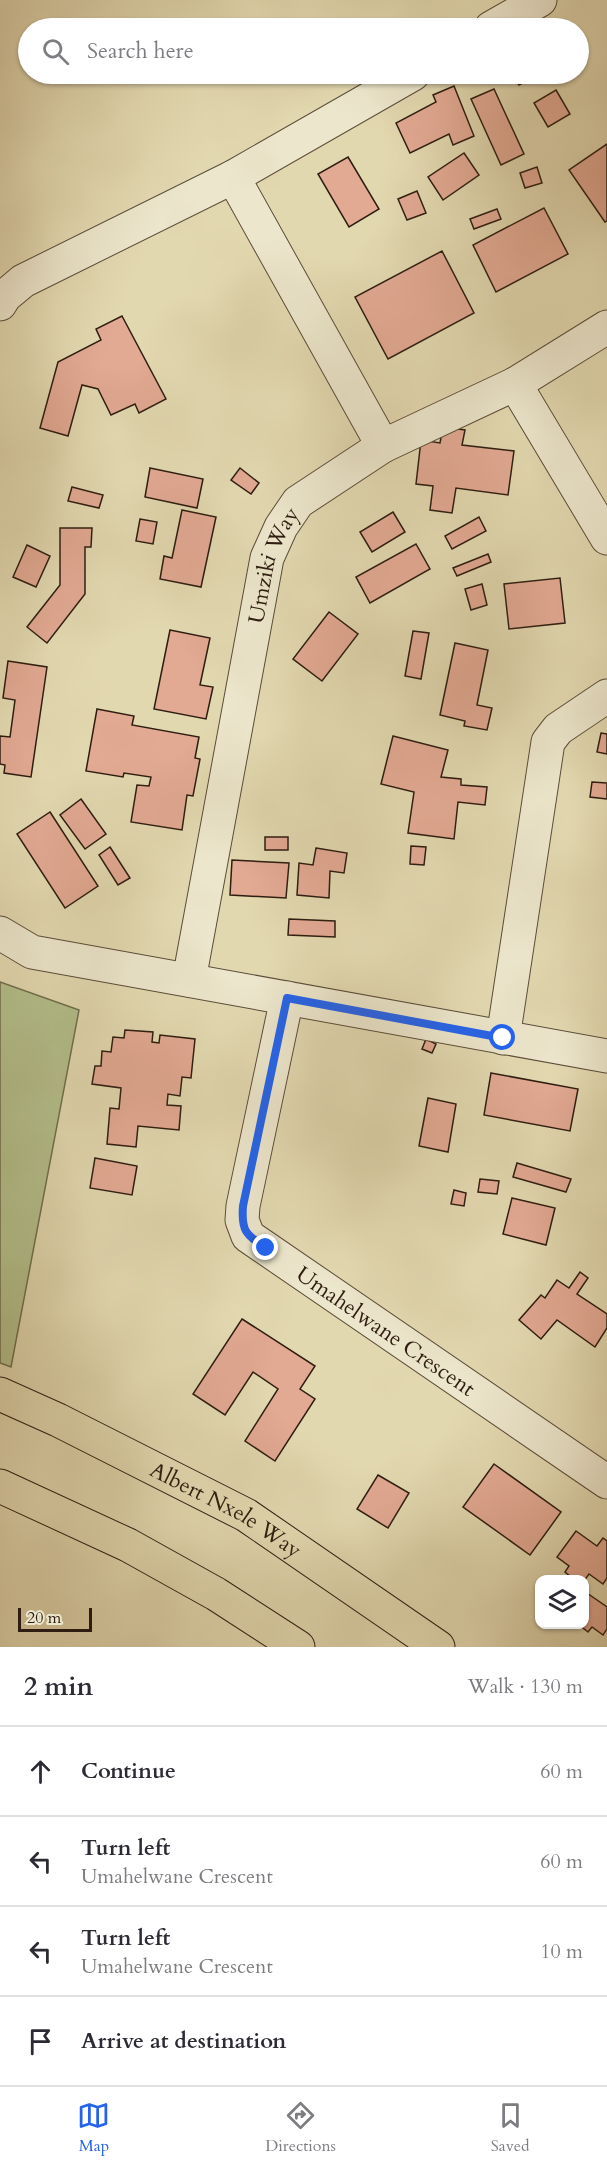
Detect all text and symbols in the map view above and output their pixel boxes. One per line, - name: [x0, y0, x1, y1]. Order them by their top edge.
- search box: [18, 18, 589, 84]
- icon: search: [39, 35, 72, 68]
- text: Search here: [87, 36, 194, 66]
- street label: Umziki Way: [241, 501, 307, 626]
- route start: [489, 1024, 515, 1050]
- route end: [252, 1234, 278, 1260]
- street label: Umahelwane Crescent: [290, 1259, 481, 1403]
- street label: Albert Nxele Way: [145, 1455, 308, 1565]
- map controls: [535, 1575, 589, 1629]
- button: layers: [535, 1575, 589, 1629]
- scale bar: [18, 1605, 92, 1632]
- text: 20 m: [27, 1607, 61, 1629]
- text: 2 min: [24, 1669, 93, 1704]
- text: Walk · 130 m: [468, 1673, 583, 1700]
- icon: ahead: [24, 1755, 57, 1788]
- text: Continue: [81, 1756, 176, 1786]
- text: 60 m: [540, 1758, 583, 1785]
- text: Turn left: [81, 1833, 170, 1863]
- icon: left: [24, 1845, 57, 1878]
- text: 60 m: [540, 1848, 583, 1875]
- text: Umahelwane Crescent: [81, 1863, 273, 1890]
- text: Turn left: [81, 1923, 170, 1953]
- icon: left: [24, 1935, 57, 1968]
- text: 10 m: [540, 1938, 583, 1965]
- text: Umahelwane Crescent: [81, 1953, 273, 1980]
- icon: arrive: [24, 2025, 57, 2058]
- text: Arrive at destination: [81, 2026, 286, 2056]
- tab: Map: [77, 2099, 110, 2157]
- tab: Directions: [265, 2099, 336, 2157]
- tab: Saved: [491, 2099, 530, 2157]

